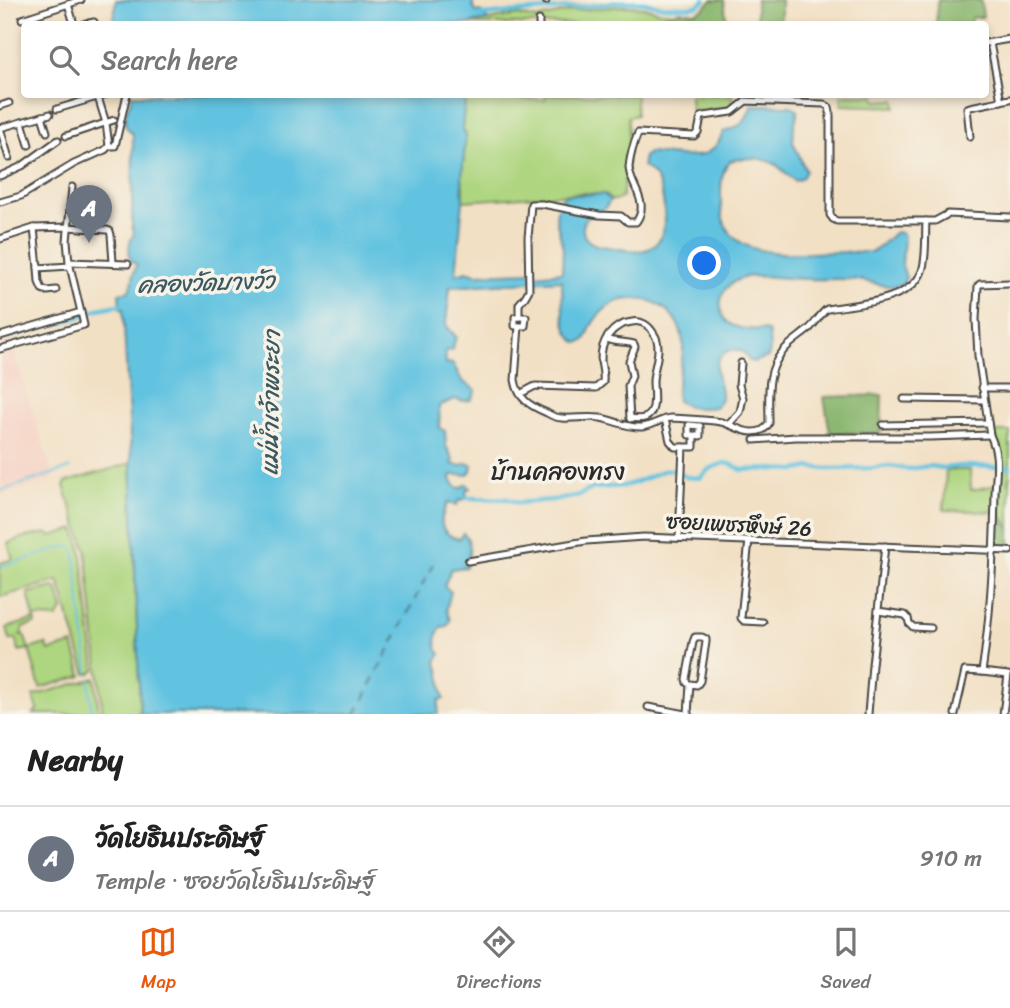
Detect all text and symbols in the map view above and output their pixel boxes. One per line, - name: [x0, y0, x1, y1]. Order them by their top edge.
- search box: [21, 21, 989, 98]
- text: Search here: [101, 37, 238, 83]
- icon: search: [45, 41, 83, 79]
- pin: A: [66, 185, 112, 243]
- your location: [687, 246, 721, 280]
- water label: คลองวัดบางวัว: [137, 260, 278, 306]
- water label: แม่น้ำเจ้าพระยา: [249, 328, 293, 476]
- district label: บ้านคลองทรง: [491, 451, 625, 493]
- street label: ซอยเพชรหึงษ์ 26: [665, 502, 813, 548]
- text: Nearby: [28, 733, 123, 787]
- text: วัดโยธินประดิษฐ์: [95, 815, 263, 861]
- text: A: [43, 838, 59, 879]
- text: 910 m: [920, 838, 982, 879]
- text: Temple · ซอยวัดโยธินประดิษฐ์: [95, 861, 374, 902]
- tab: Map: [139, 923, 177, 998]
- tab: Directions: [456, 923, 542, 998]
- tab: Saved: [820, 923, 871, 998]

